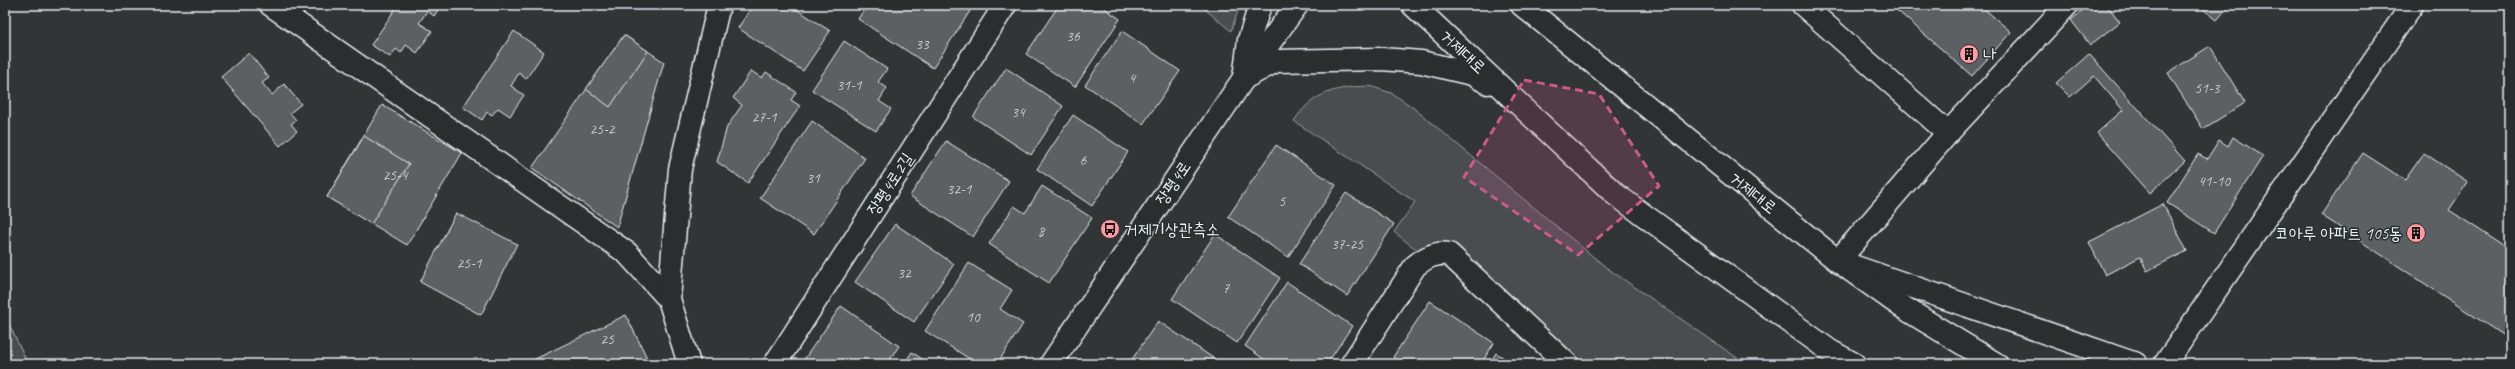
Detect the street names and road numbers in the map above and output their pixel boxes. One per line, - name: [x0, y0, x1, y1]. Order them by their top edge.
- street label: 거제대로: [1436, 26, 1490, 78]
- street label: 장평4로2길: [862, 149, 918, 219]
- street label: 장평4로: [1151, 157, 1195, 209]
- street label: 거제대로: [1725, 168, 1781, 218]

